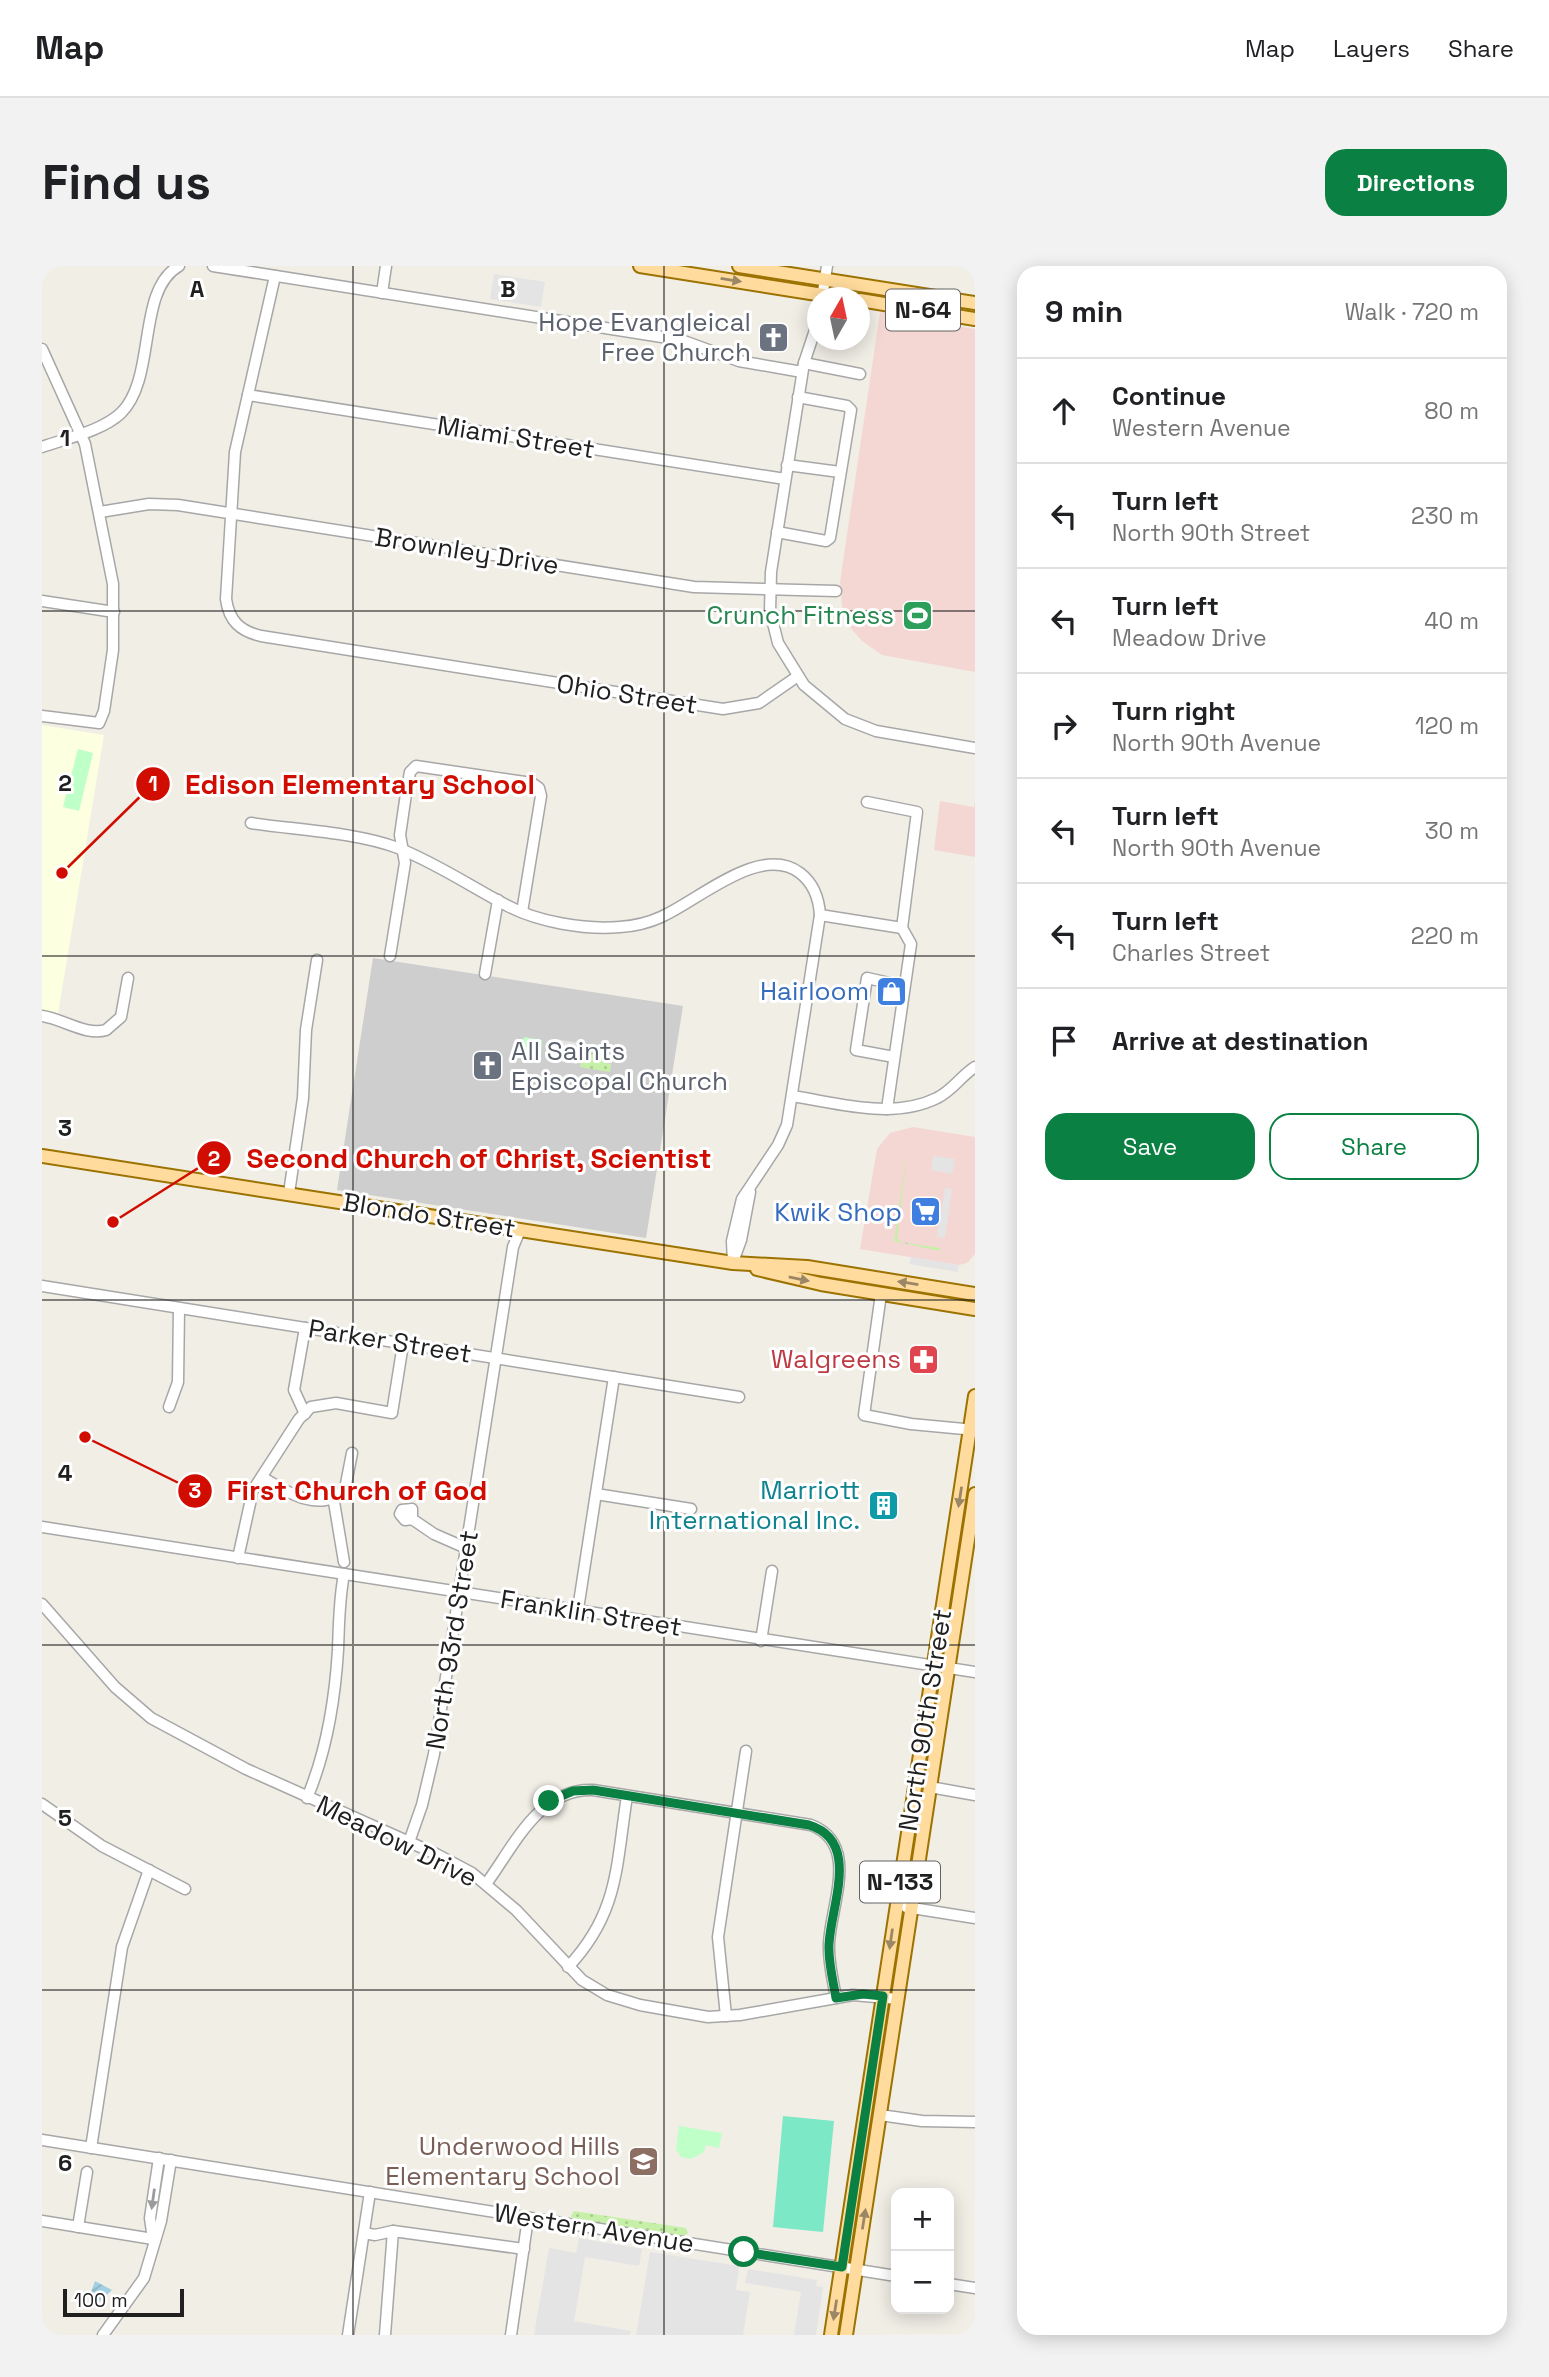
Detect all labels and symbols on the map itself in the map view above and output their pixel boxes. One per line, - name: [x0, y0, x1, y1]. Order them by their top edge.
- text: A: [190, 274, 205, 304]
- text: B: [500, 274, 516, 304]
- one-way arrow: [720, 275, 742, 286]
- north arrow: [807, 287, 870, 350]
- road number: N-64: [886, 290, 960, 330]
- place label: Hope Evangleical Free Church: [538, 305, 751, 369]
- church icon: Hope Evangleical Free Church: [757, 320, 791, 354]
- street label: Miami Street: [435, 408, 597, 466]
- text: 1: [60, 423, 70, 453]
- street label: Brownley Drive: [373, 520, 561, 582]
- place label: Crunch Fitness: [706, 598, 894, 632]
- sports icon: Crunch Fitness: [900, 598, 934, 632]
- street label: Ohio Street: [554, 666, 700, 722]
- callout: Edison Elementary School: [136, 760, 548, 809]
- text: Edison Elementary School: [185, 766, 535, 802]
- text: 2: [58, 768, 72, 798]
- text: 1: [148, 770, 158, 797]
- place label: Hairloom: [760, 974, 869, 1008]
- shop icon: Hairloom: [875, 974, 909, 1008]
- place label: All Saints Episcopal Church: [511, 1034, 728, 1098]
- church icon: All Saints Episcopal Church: [471, 1049, 505, 1083]
- text: 3: [58, 1113, 72, 1143]
- callout: Second Church of Christ, Scientist: [197, 1134, 726, 1183]
- text: Second Church of Christ, Scientist: [246, 1140, 712, 1176]
- text: 2: [208, 1145, 220, 1172]
- street label: Blondo Street: [340, 1185, 518, 1245]
- place label: Kwik Shop: [774, 1195, 902, 1229]
- supermarket icon: Kwik Shop: [908, 1195, 942, 1229]
- one-way arrow: [788, 1274, 810, 1285]
- one-way arrow: [897, 1277, 919, 1288]
- street label: Parker Street: [306, 1311, 474, 1371]
- place label: Walgreens: [771, 1342, 901, 1376]
- pharmacy icon: Walgreens: [907, 1342, 941, 1376]
- text: 4: [58, 1458, 73, 1488]
- callout: First Church of God: [178, 1466, 501, 1515]
- text: First Church of God: [227, 1472, 487, 1508]
- place label: Marriott International Inc.: [649, 1473, 860, 1537]
- text: 3: [189, 1477, 201, 1504]
- one-way arrow: [954, 1486, 965, 1508]
- building icon: Marriott International Inc.: [866, 1488, 900, 1522]
- street label: North 93rd Street: [418, 1528, 486, 1752]
- street label: Franklin Street: [498, 1582, 684, 1644]
- street label: North 90th Street: [891, 1607, 959, 1833]
- route end: [533, 1785, 564, 1816]
- street label: Meadow Drive: [311, 1787, 483, 1895]
- text: 5: [58, 1803, 72, 1833]
- road number: N-133: [860, 1862, 940, 1902]
- one-way arrow: [885, 1928, 896, 1950]
- place label: Underwood Hills Elementary School: [385, 2129, 620, 2193]
- school or university icon: Underwood Hills Elementary School: [626, 2144, 660, 2178]
- text: 6: [58, 2148, 72, 2178]
- one-way arrow: [147, 2188, 158, 2210]
- street label: Western Avenue: [492, 2195, 696, 2261]
- one-way arrow: [859, 2208, 870, 2230]
- route start: [728, 2236, 759, 2267]
- scale bar: [63, 2286, 184, 2318]
- one-way arrow: [829, 2299, 840, 2321]

